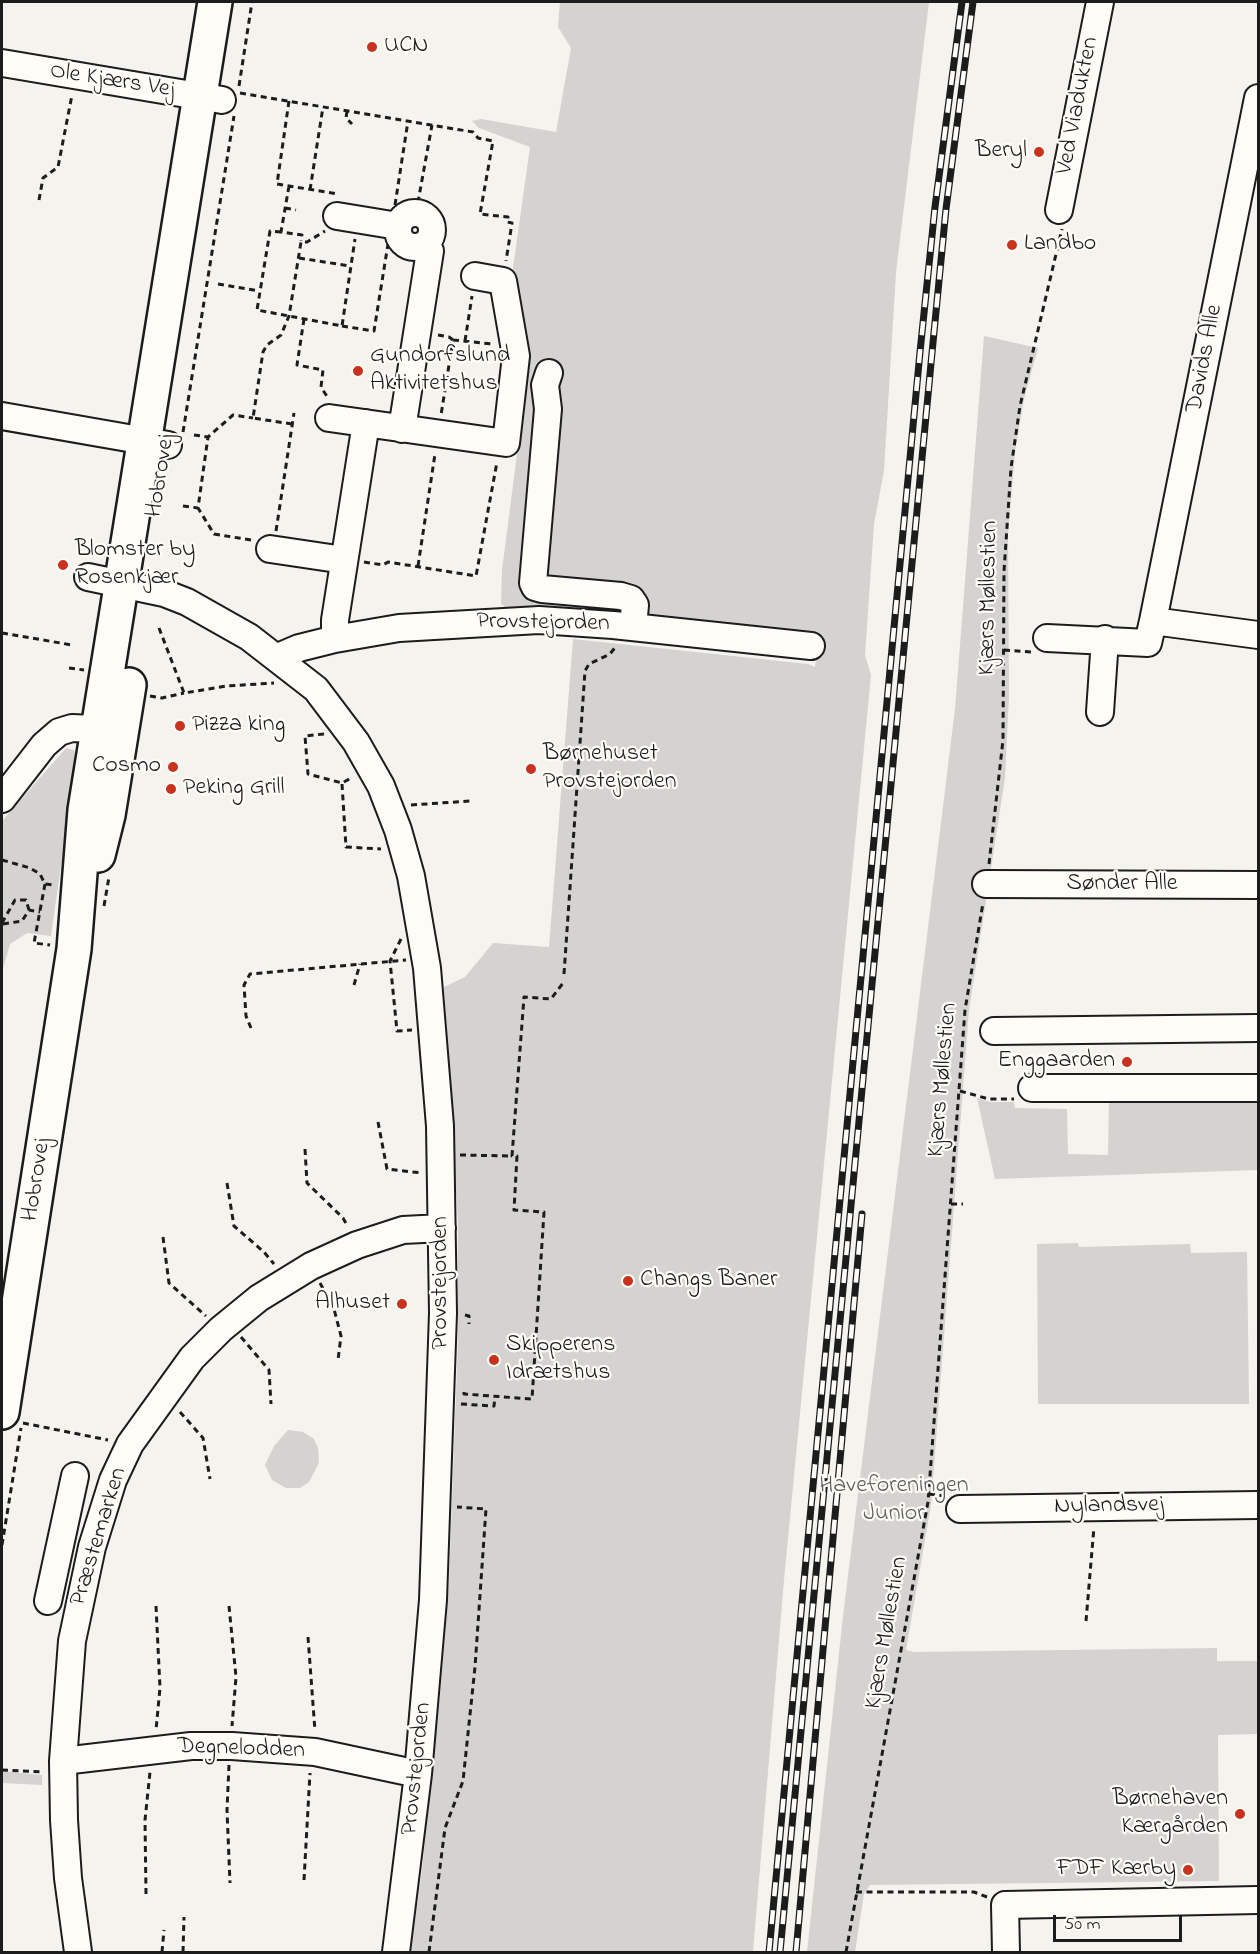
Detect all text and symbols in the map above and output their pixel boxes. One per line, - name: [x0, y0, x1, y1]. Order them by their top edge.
- place label: UCN: [384, 33, 429, 61]
- street label: Ved Viadukten: [1052, 35, 1106, 177]
- marker: UCN: [365, 40, 379, 54]
- street label: Ole Kjærs Vej: [48, 58, 176, 106]
- place label: Beryl: [975, 138, 1027, 166]
- marker: Beryl: [1032, 145, 1046, 159]
- place label: Landbo: [1024, 231, 1096, 259]
- marker: Landbo: [1005, 238, 1019, 252]
- street label: Davids Alle: [1181, 303, 1231, 415]
- place label: Gundorfslund Aktivitetshus: [370, 343, 510, 399]
- marker: Gundorfslund Aktivitetshus: [351, 364, 365, 378]
- street label: Hobrovej: [141, 432, 183, 520]
- street label: Kjærs Møllestien: [974, 520, 1006, 676]
- place label: Blomster by Rosenkjær: [75, 537, 195, 593]
- marker: Blomster by Rosenkjær: [56, 558, 70, 572]
- street label: Provstejorden: [476, 608, 610, 640]
- place label: Pizza king: [192, 712, 285, 740]
- marker: Pizza king: [173, 719, 187, 733]
- place label: Børnehuset Provstejorden: [543, 741, 676, 797]
- place label: Cosmo: [92, 753, 161, 781]
- marker: Cosmo: [166, 760, 180, 774]
- marker: Børnehuset Provstejorden: [524, 762, 538, 776]
- place label: Peking Grill: [183, 775, 285, 803]
- marker: Peking Grill: [164, 782, 178, 796]
- street label: Sønder Alle: [1067, 871, 1177, 899]
- street label: Kjærs Møllestien: [923, 1002, 965, 1158]
- place label: Enggaarden: [998, 1048, 1115, 1076]
- marker: Enggaarden: [1120, 1055, 1134, 1069]
- street label: Hobrovej: [17, 1136, 59, 1224]
- street label: Provstejorden: [428, 1216, 456, 1350]
- place label: Changs Baner: [640, 1267, 778, 1295]
- marker: Changs Baner: [621, 1274, 635, 1288]
- place label: Alhuset: [315, 1290, 390, 1318]
- marker: Alhuset: [395, 1297, 409, 1311]
- place label: Skipperens Idrætshus: [506, 1332, 615, 1388]
- marker: Skipperens Idrætshus: [487, 1353, 501, 1367]
- street label: Præstemarken: [65, 1464, 135, 1610]
- park label: Haveforeningen Junior: [819, 1473, 969, 1529]
- street label: Nylandsvej: [1054, 1492, 1164, 1522]
- street label: Kjærs Møllestien: [860, 1554, 916, 1712]
- street label: Provstejorden: [397, 1701, 439, 1837]
- street label: Degnelodden: [177, 1733, 305, 1767]
- place label: Børnehaven Kærgården: [1112, 1786, 1228, 1842]
- marker: Børnehaven Kærgården: [1233, 1807, 1247, 1821]
- place label: FDF Kærby: [1056, 1856, 1176, 1884]
- marker: FDF Kærby: [1181, 1863, 1195, 1877]
- scale bar: [1056, 1903, 1185, 1941]
- text: 50 m: [1064, 1912, 1101, 1938]

